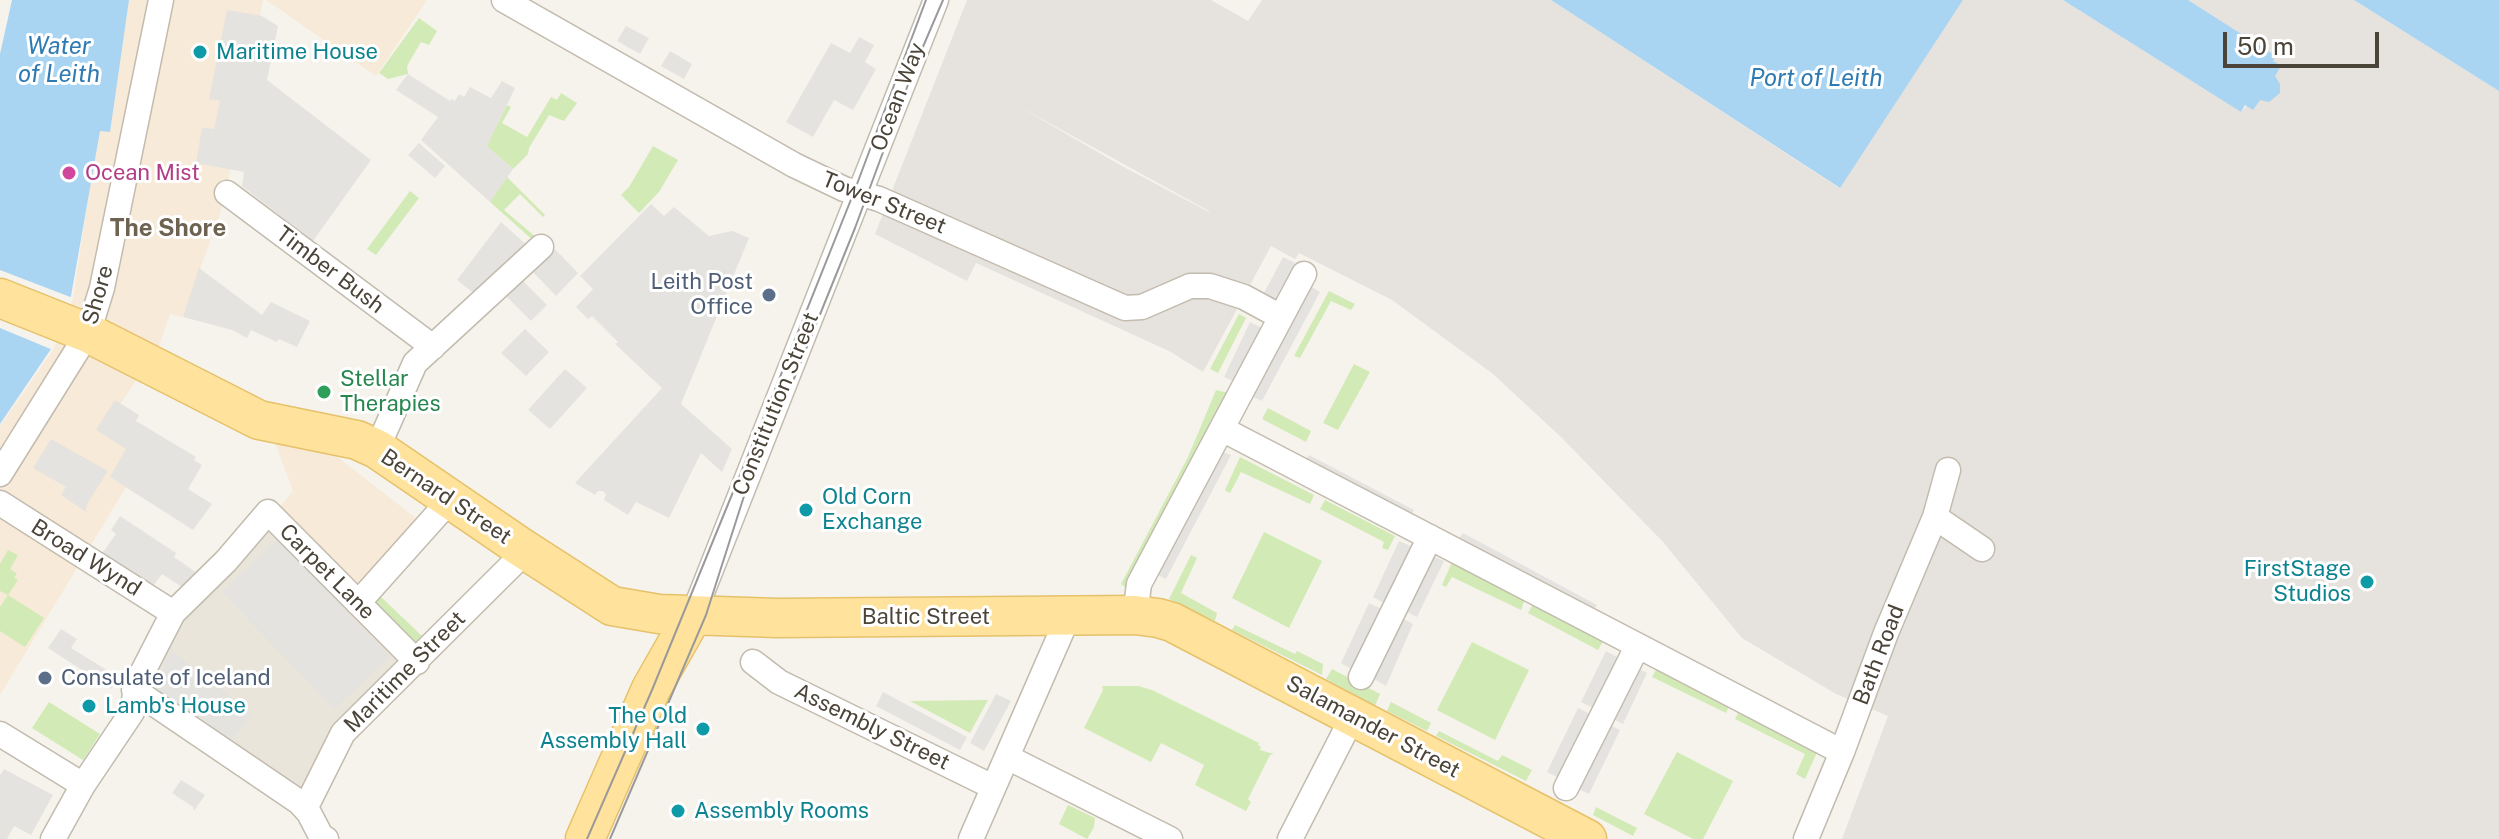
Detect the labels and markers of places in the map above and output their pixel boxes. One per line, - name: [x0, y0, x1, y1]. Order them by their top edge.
- place label: Maritime House: [216, 39, 378, 65]
- marker: Maritime House: [191, 43, 209, 61]
- place label: Ocean Mist: [85, 160, 200, 186]
- marker: Ocean Mist: [60, 164, 78, 182]
- place label: Leith Post Office: [651, 269, 753, 320]
- marker: Leith Post Office: [760, 286, 778, 304]
- place label: Stellar Therapies: [340, 366, 441, 418]
- marker: Stellar Therapies: [315, 383, 333, 401]
- place label: Old Corn Exchange: [822, 484, 923, 536]
- marker: Old Corn Exchange: [797, 501, 815, 519]
- place label: FirstStage Studios: [2244, 556, 2351, 608]
- marker: FirstStage Studios: [2358, 573, 2376, 591]
- place label: Consulate of Iceland: [61, 665, 271, 691]
- marker: Consulate of Iceland: [36, 669, 54, 687]
- place label: Lamb's House: [105, 693, 246, 719]
- marker: Lamb's House: [80, 697, 98, 715]
- place label: The Old Assembly Hall: [540, 703, 687, 754]
- marker: The Old Assembly Hall: [694, 720, 712, 738]
- place label: Assembly Rooms: [694, 798, 869, 824]
- marker: Assembly Rooms: [669, 802, 687, 820]

